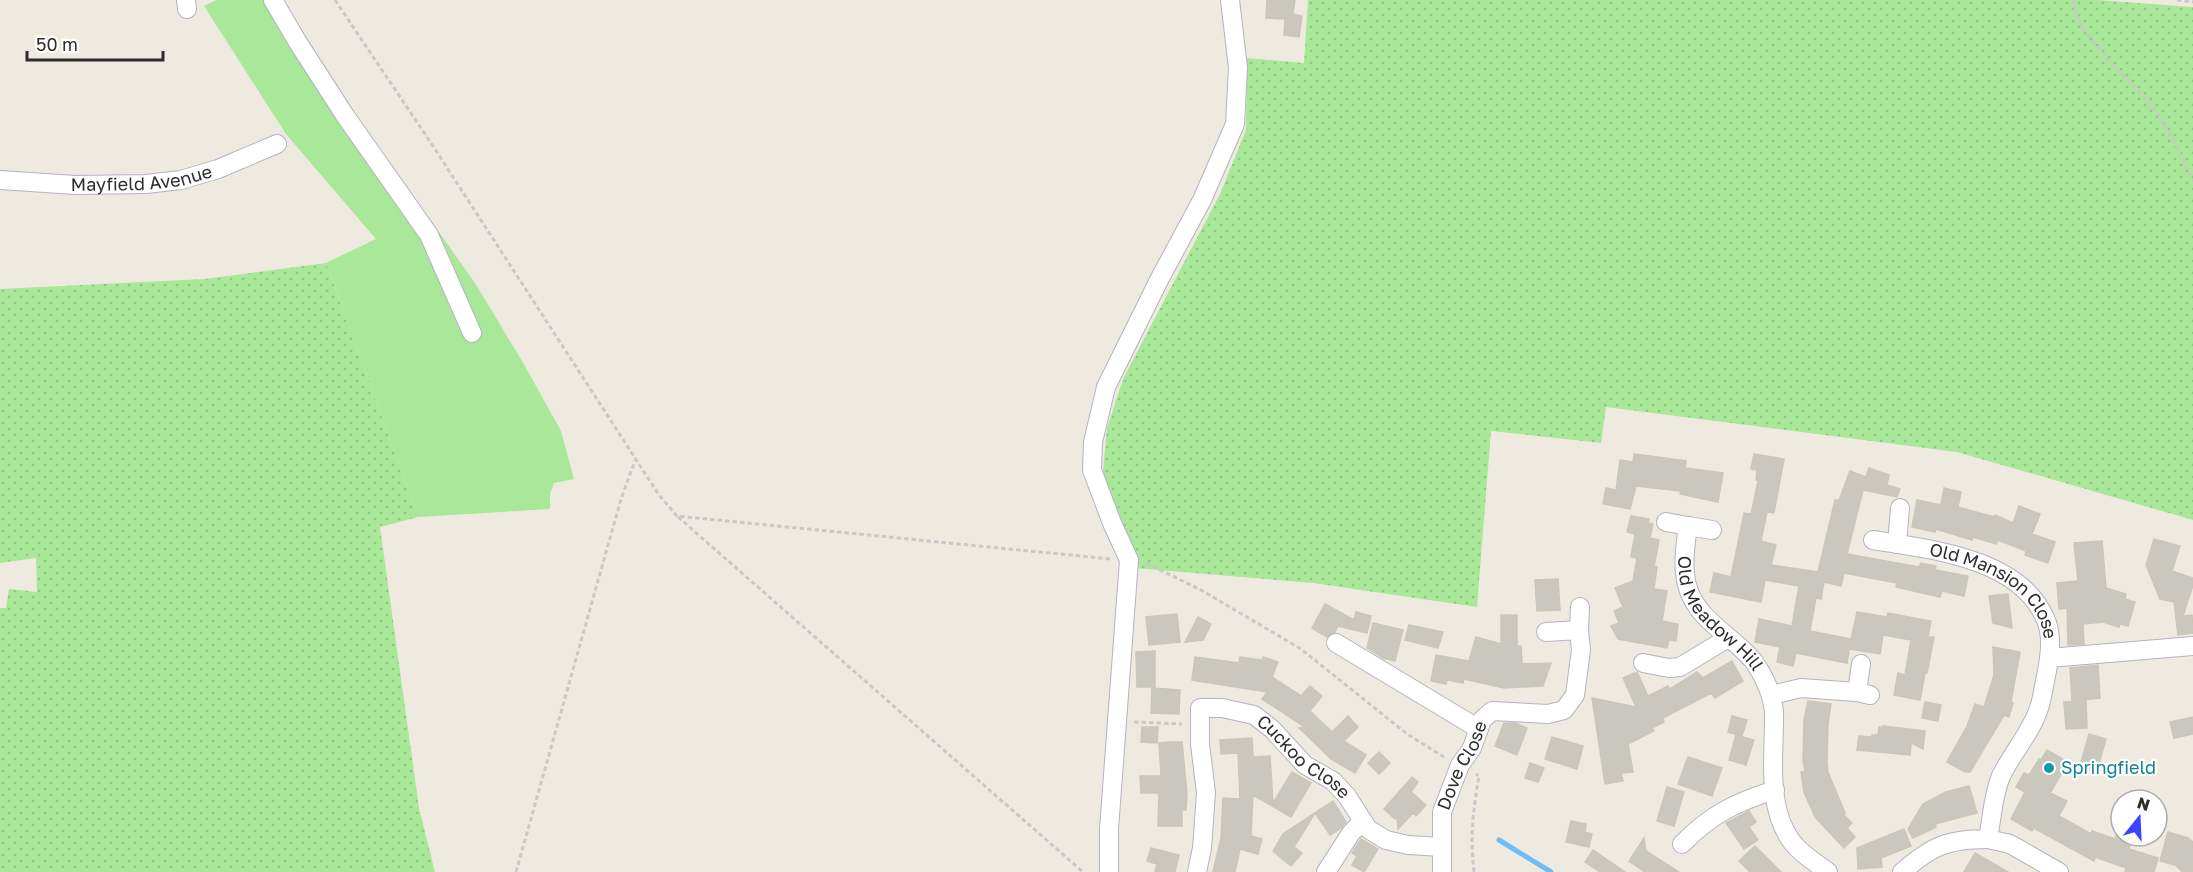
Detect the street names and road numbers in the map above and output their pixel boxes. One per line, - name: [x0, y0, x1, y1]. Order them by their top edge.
- street label: Mayfield Avenue: [70, 159, 214, 195]
- street label: Old Mansion Close: [1928, 538, 2062, 640]
- street label: Old Meadow Hill: [1674, 556, 1769, 674]
- street label: Cuckoo Close: [1253, 709, 1355, 803]
- street label: Dove Close: [1432, 718, 1491, 813]

